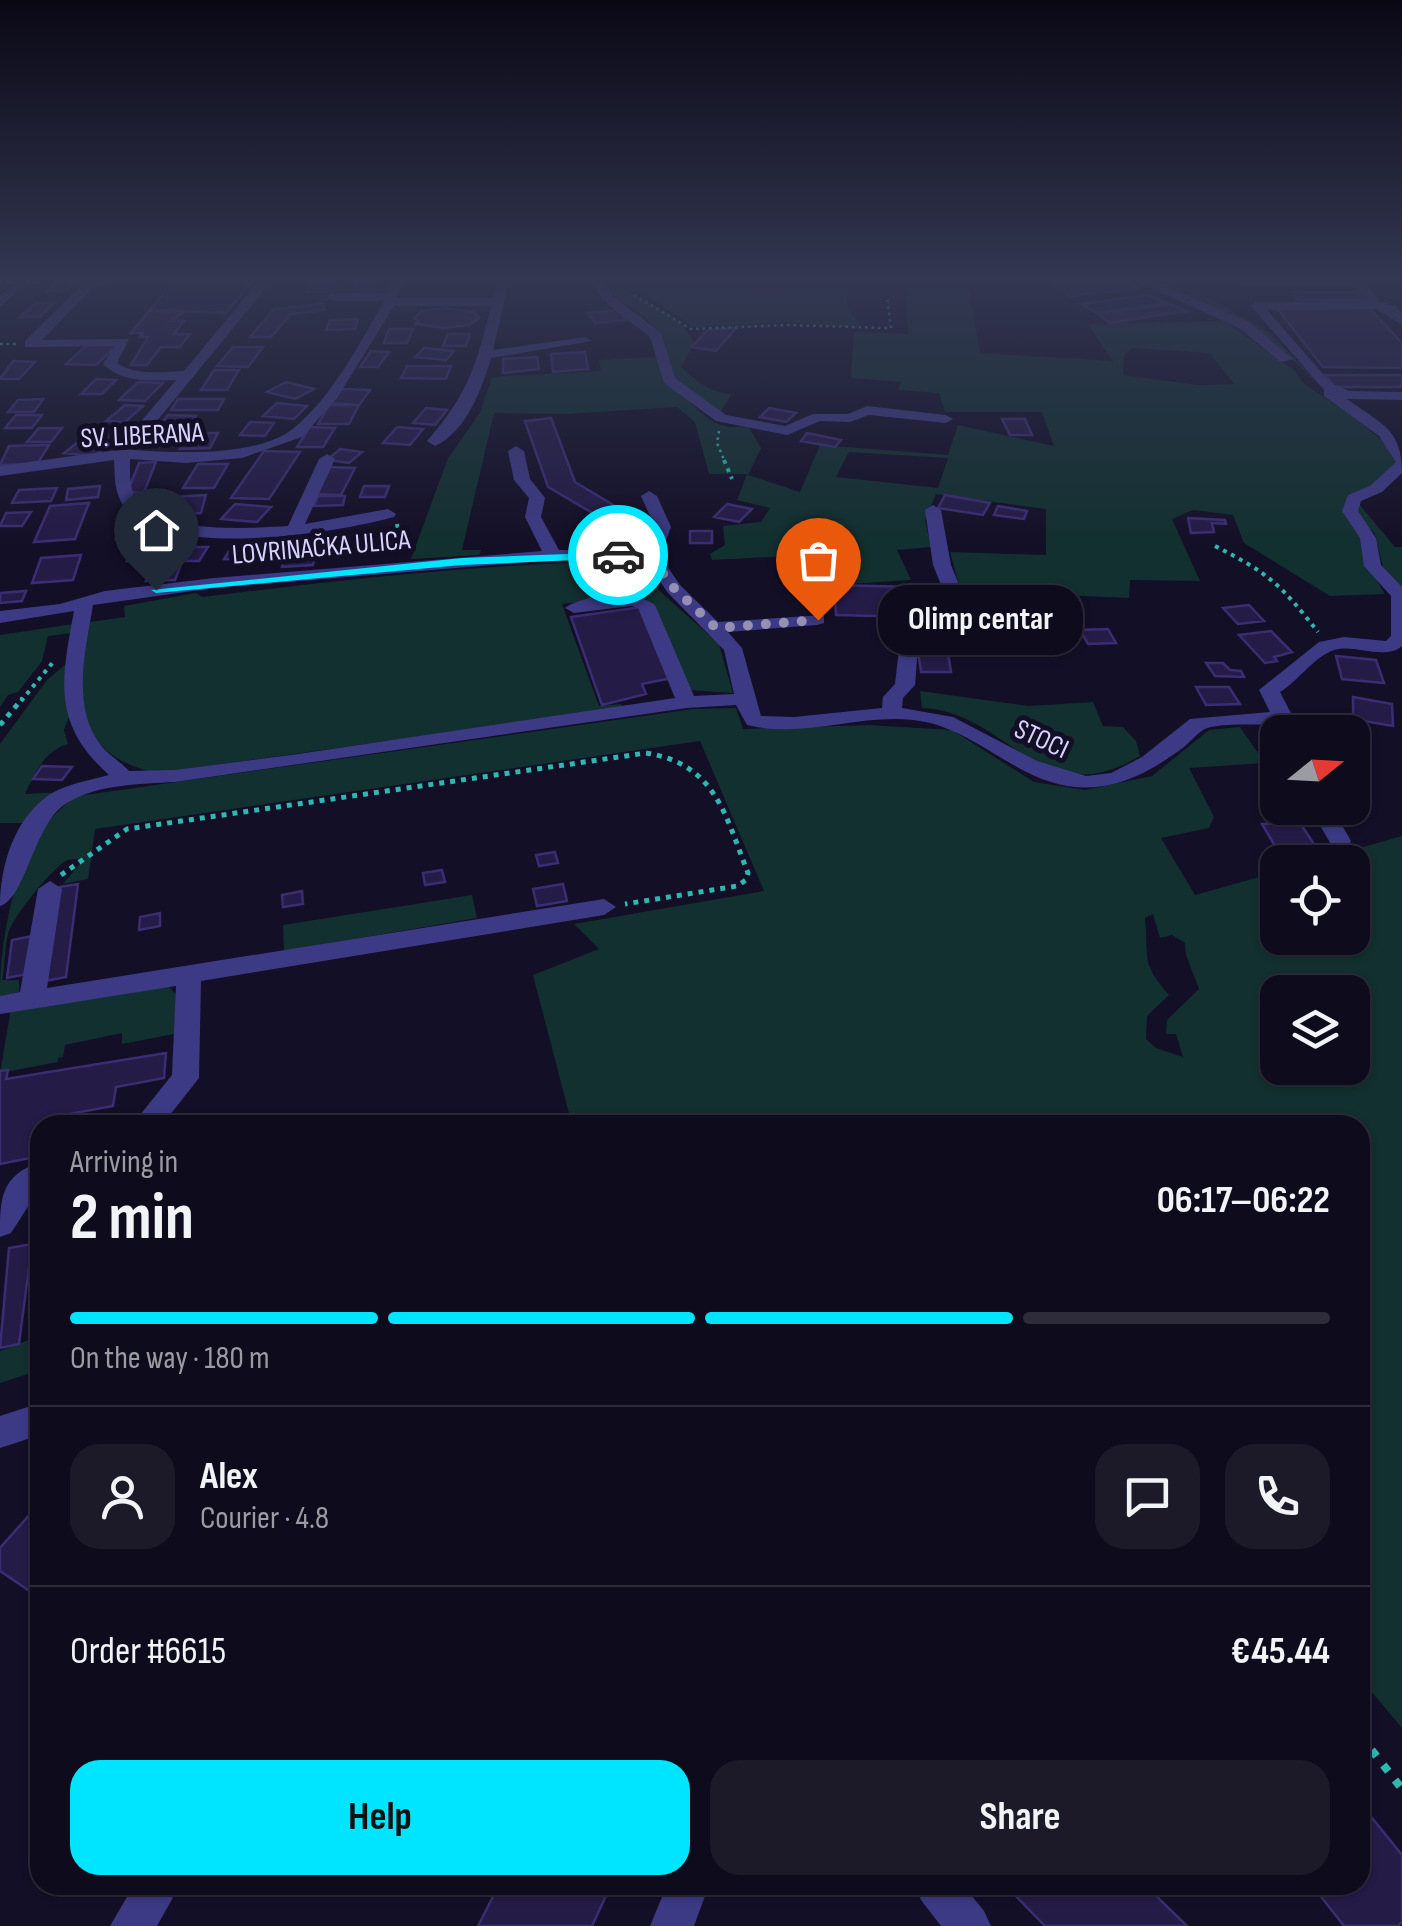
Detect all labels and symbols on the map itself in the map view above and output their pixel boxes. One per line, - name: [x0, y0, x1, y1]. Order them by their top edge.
- street label: SV. LIBERANA: [80, 416, 205, 455]
- pin: [114, 488, 199, 591]
- courier: [568, 505, 668, 605]
- pin: [776, 518, 861, 621]
- street label: LOVRINAČKA ULICA: [231, 523, 413, 572]
- callout: Olimp centar: [878, 585, 1083, 655]
- street label: STOCI: [1009, 713, 1074, 766]
- north arrow: [1260, 715, 1370, 825]

